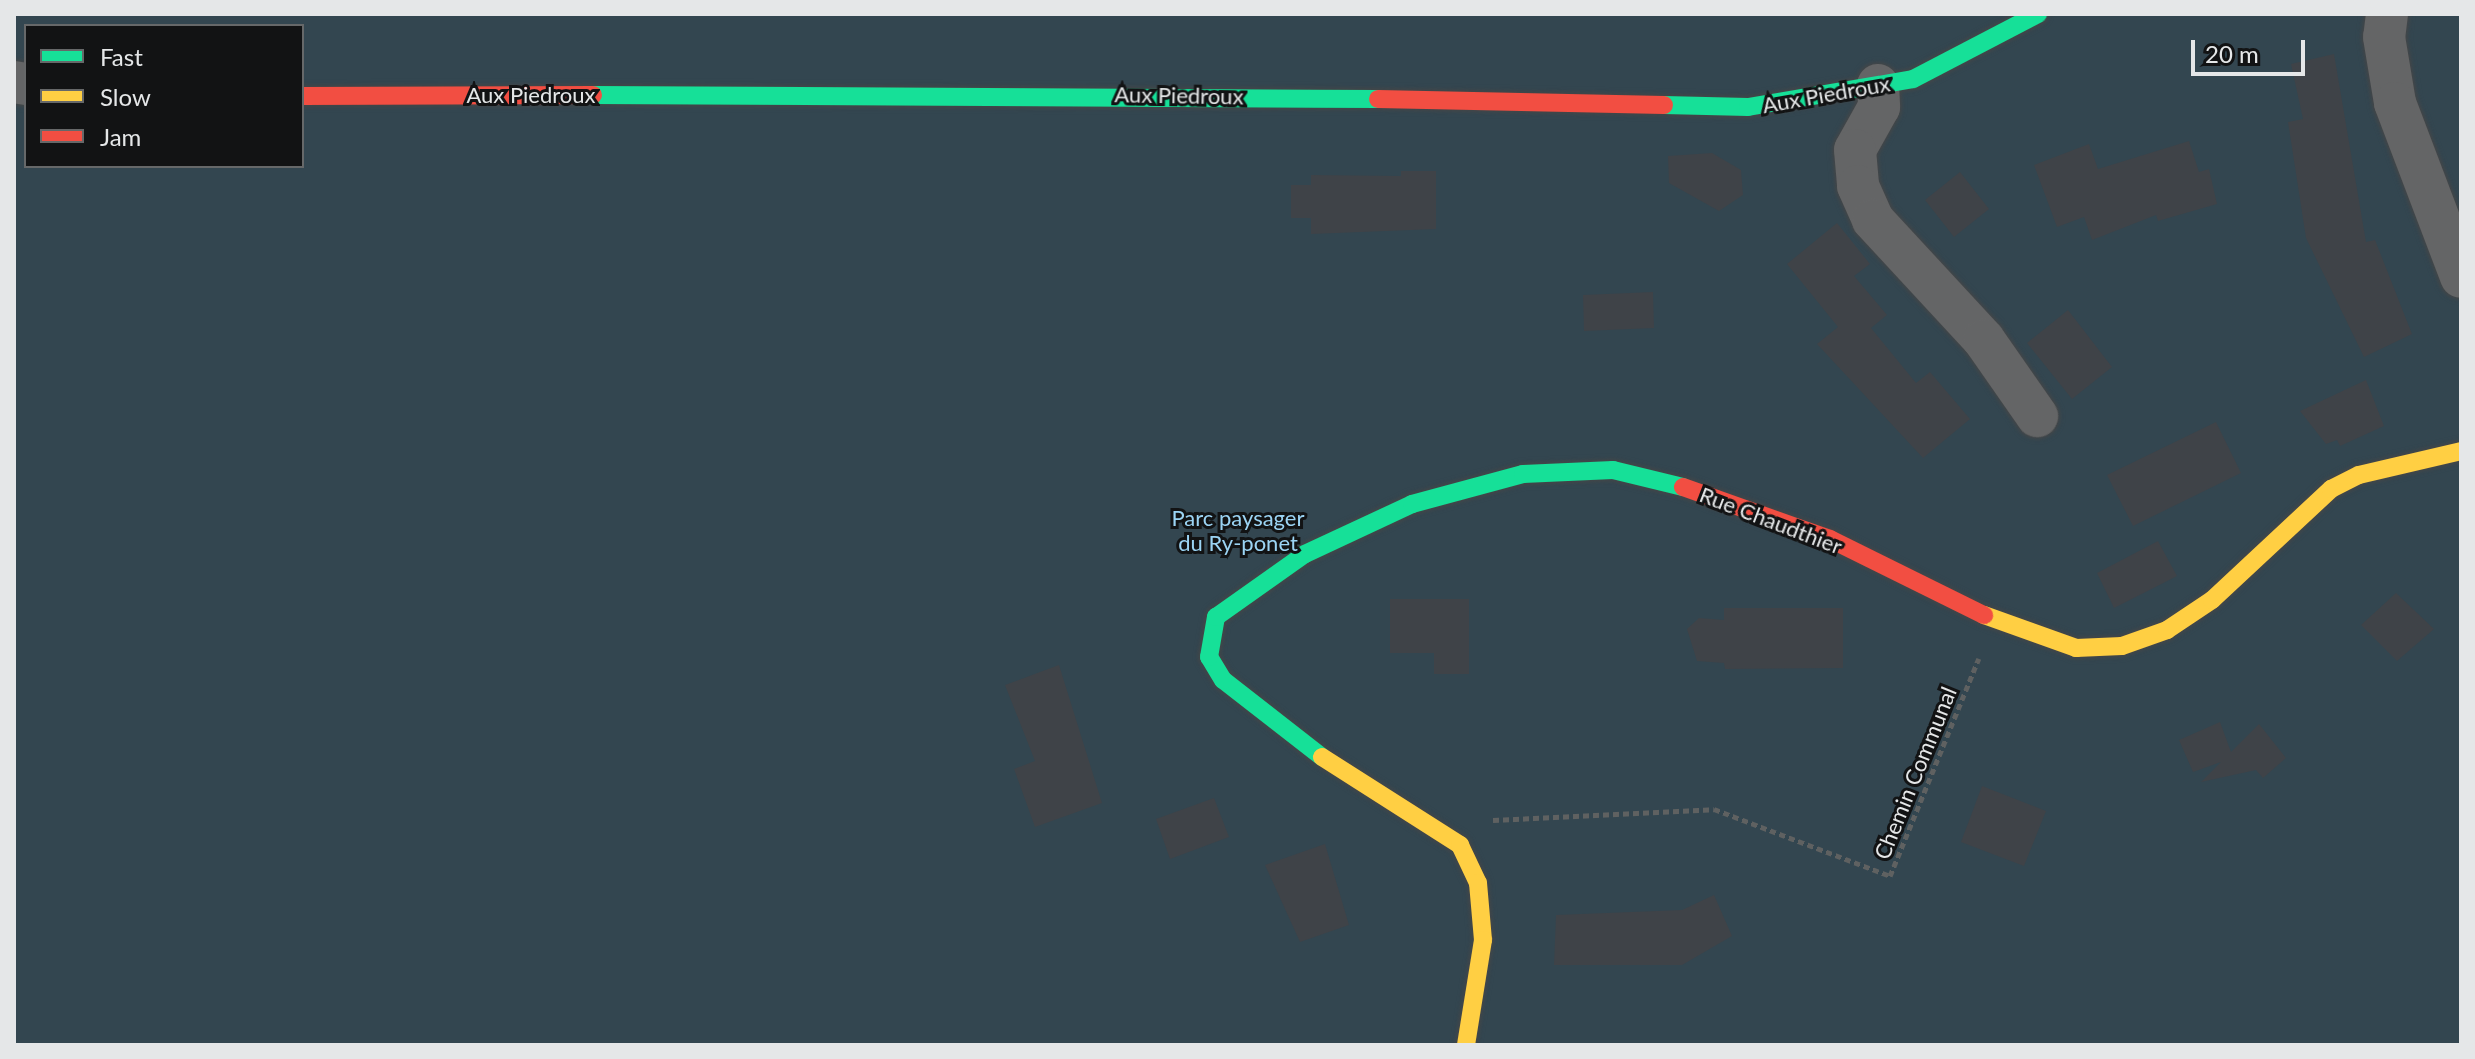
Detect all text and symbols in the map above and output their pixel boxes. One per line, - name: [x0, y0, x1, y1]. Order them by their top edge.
- legend: [24, 24, 304, 168]
- scale bar: [2195, 24, 2309, 74]
- text: 20 m: [2205, 39, 2259, 68]
- text: Fast: [100, 42, 143, 71]
- street label: Aux Piedroux: [1760, 70, 1892, 118]
- street label: Aux Piedroux: [1114, 81, 1244, 109]
- text: Slow: [100, 82, 151, 111]
- street label: Aux Piedroux: [466, 82, 596, 108]
- text: Jam: [100, 122, 141, 151]
- street label: Rue Chaudthier: [1696, 481, 1846, 559]
- park label: Parc paysager du Ry-ponet: [1172, 504, 1304, 556]
- street label: Chemin Communal: [1868, 683, 1962, 863]

